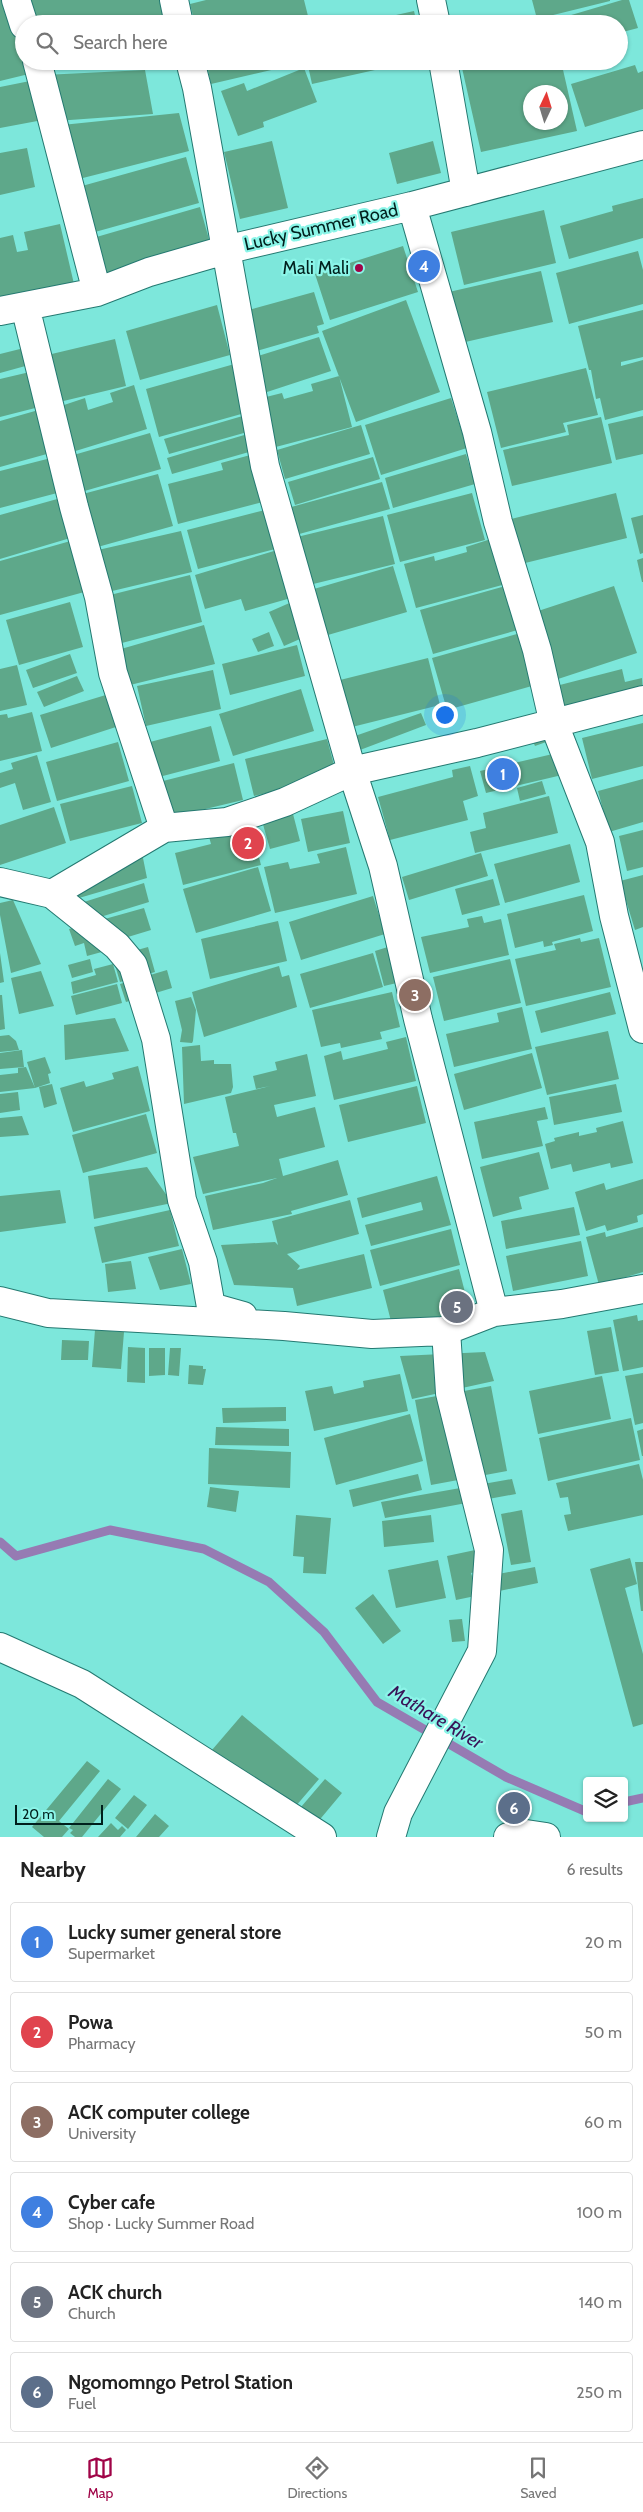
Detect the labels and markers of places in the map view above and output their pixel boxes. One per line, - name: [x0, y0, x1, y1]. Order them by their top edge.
- pin: 4: [408, 247, 440, 285]
- place label: Mali Mali: [283, 257, 349, 279]
- marker: Mali Mali: [353, 262, 365, 274]
- pin: 1: [487, 755, 519, 793]
- pin: 2: [232, 824, 264, 862]
- pin: 3: [399, 976, 431, 1014]
- pin: 5: [441, 1288, 473, 1326]
- pin: 6: [498, 1789, 530, 1827]

